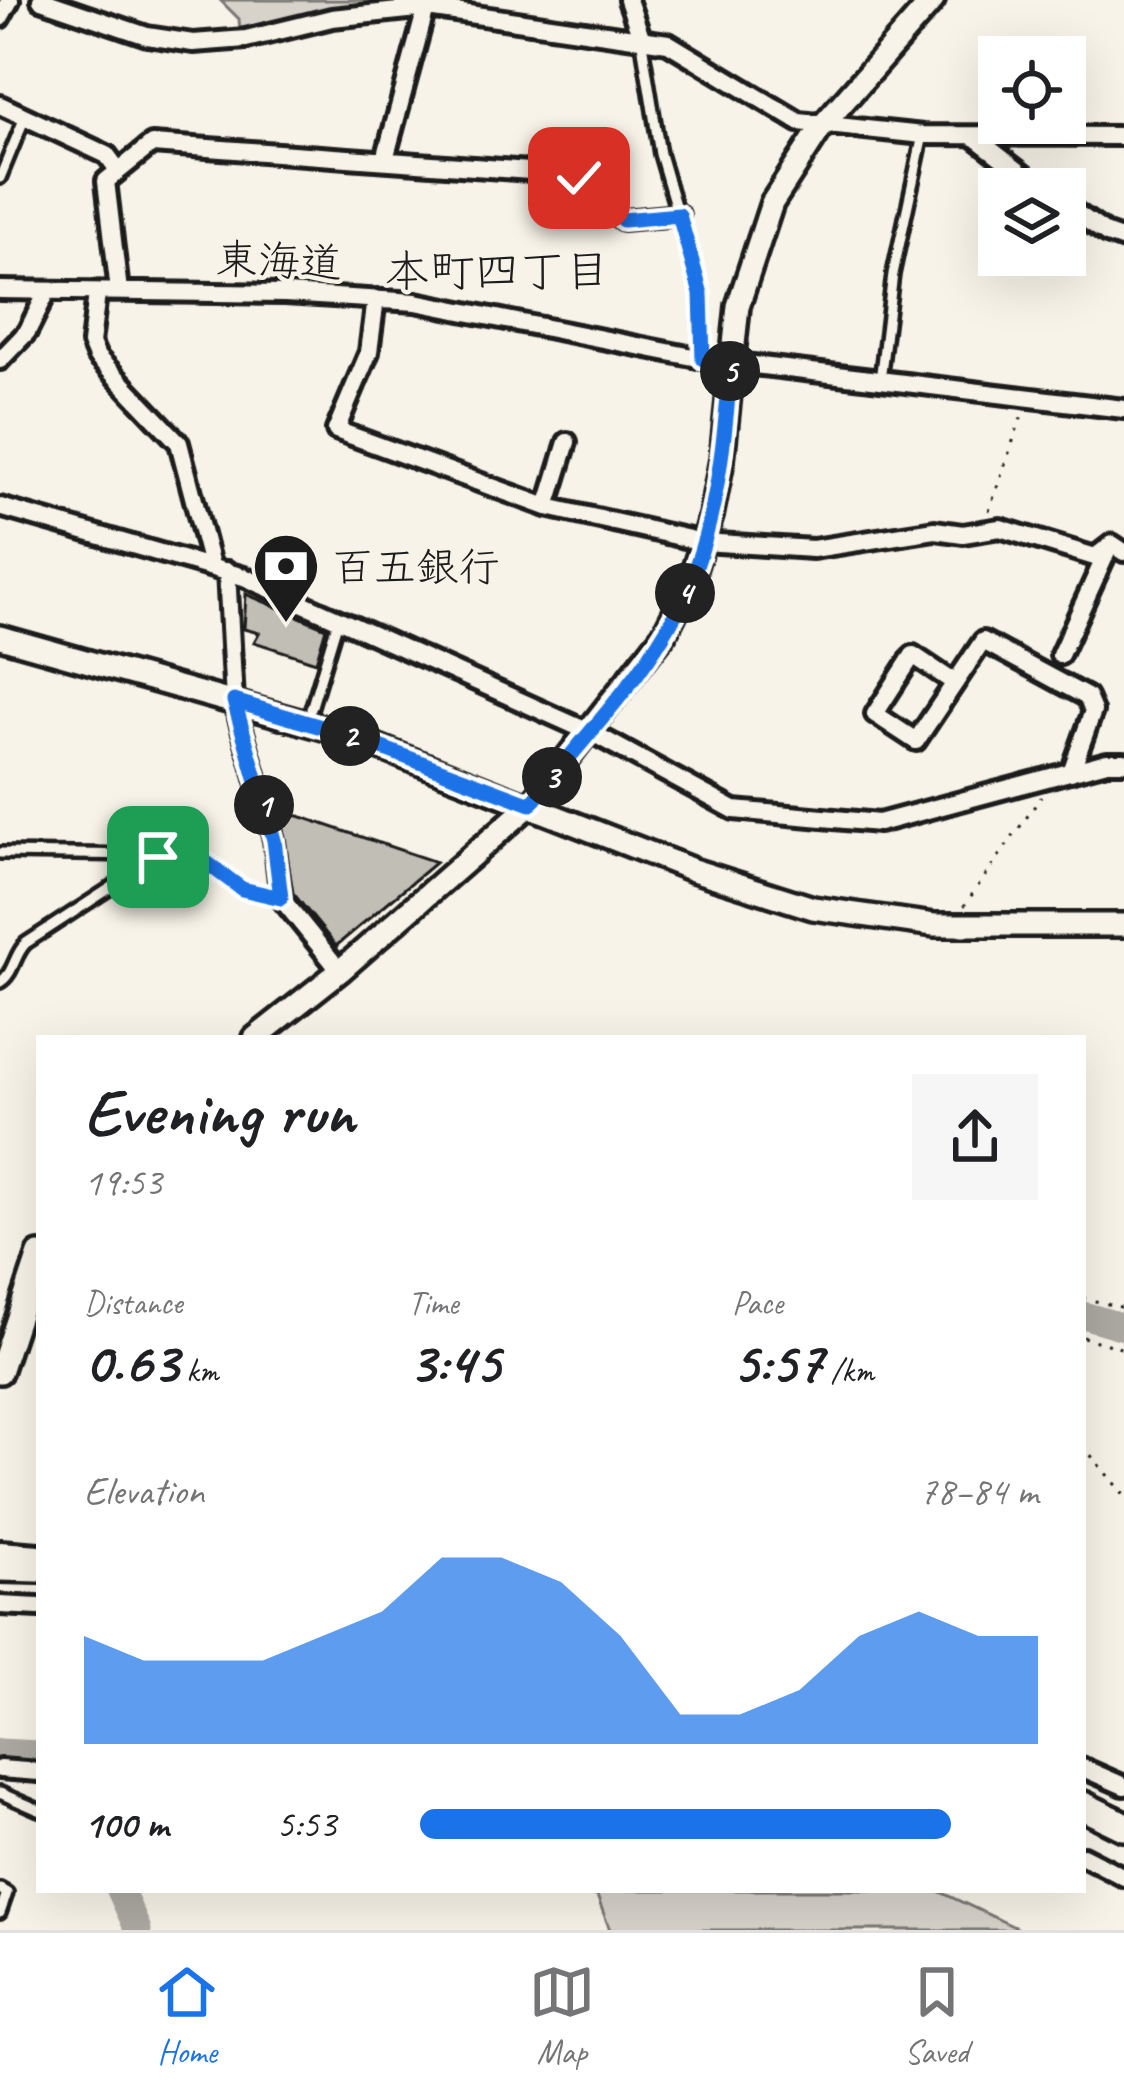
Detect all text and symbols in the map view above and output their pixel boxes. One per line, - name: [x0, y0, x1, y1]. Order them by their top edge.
- map controls: [978, 36, 1086, 276]
- button: locate: [978, 36, 1086, 144]
- pin: [528, 127, 630, 229]
- icon: check: [546, 145, 612, 211]
- button: layers: [978, 168, 1086, 276]
- street label: 東海道: [215, 233, 343, 290]
- district label: 本町四丁目: [384, 243, 610, 300]
- pin: 5: [700, 341, 760, 401]
- text: 5: [723, 350, 737, 392]
- bank icon: 百五銀行: [251, 531, 321, 625]
- place label: 百五銀行: [332, 541, 500, 594]
- pin: 4: [655, 563, 715, 623]
- text: 4: [678, 572, 692, 614]
- pin: 2: [320, 706, 380, 766]
- text: 2: [343, 715, 357, 757]
- pin: 3: [522, 747, 582, 807]
- text: 3: [545, 756, 559, 798]
- pin: 1: [234, 775, 294, 835]
- text: 1: [257, 784, 271, 826]
- pin: [107, 806, 209, 908]
- icon: arrive: [125, 824, 191, 890]
- text: Evening run: [84, 1071, 354, 1154]
- button: share: [912, 1074, 1038, 1200]
- text: 19:53: [84, 1158, 162, 1207]
- text: Distance: [84, 1282, 182, 1324]
- text: Time: [408, 1282, 459, 1324]
- text: Pace: [732, 1282, 783, 1324]
- text: 0.63: [84, 1324, 178, 1400]
- text: 3:45: [408, 1324, 500, 1400]
- text: 5:57: [732, 1324, 823, 1400]
- text: km: [178, 1350, 218, 1392]
- text: /km: [823, 1350, 874, 1392]
- text: Elevation: [84, 1467, 204, 1516]
- text: 78–84 m: [919, 1467, 1038, 1516]
- text: 100 m: [84, 1800, 168, 1849]
- text: 5:53: [276, 1800, 336, 1849]
- tab: Home: [154, 1959, 220, 2073]
- tab: Map: [529, 1959, 595, 2073]
- tab: Saved: [904, 1959, 970, 2073]

